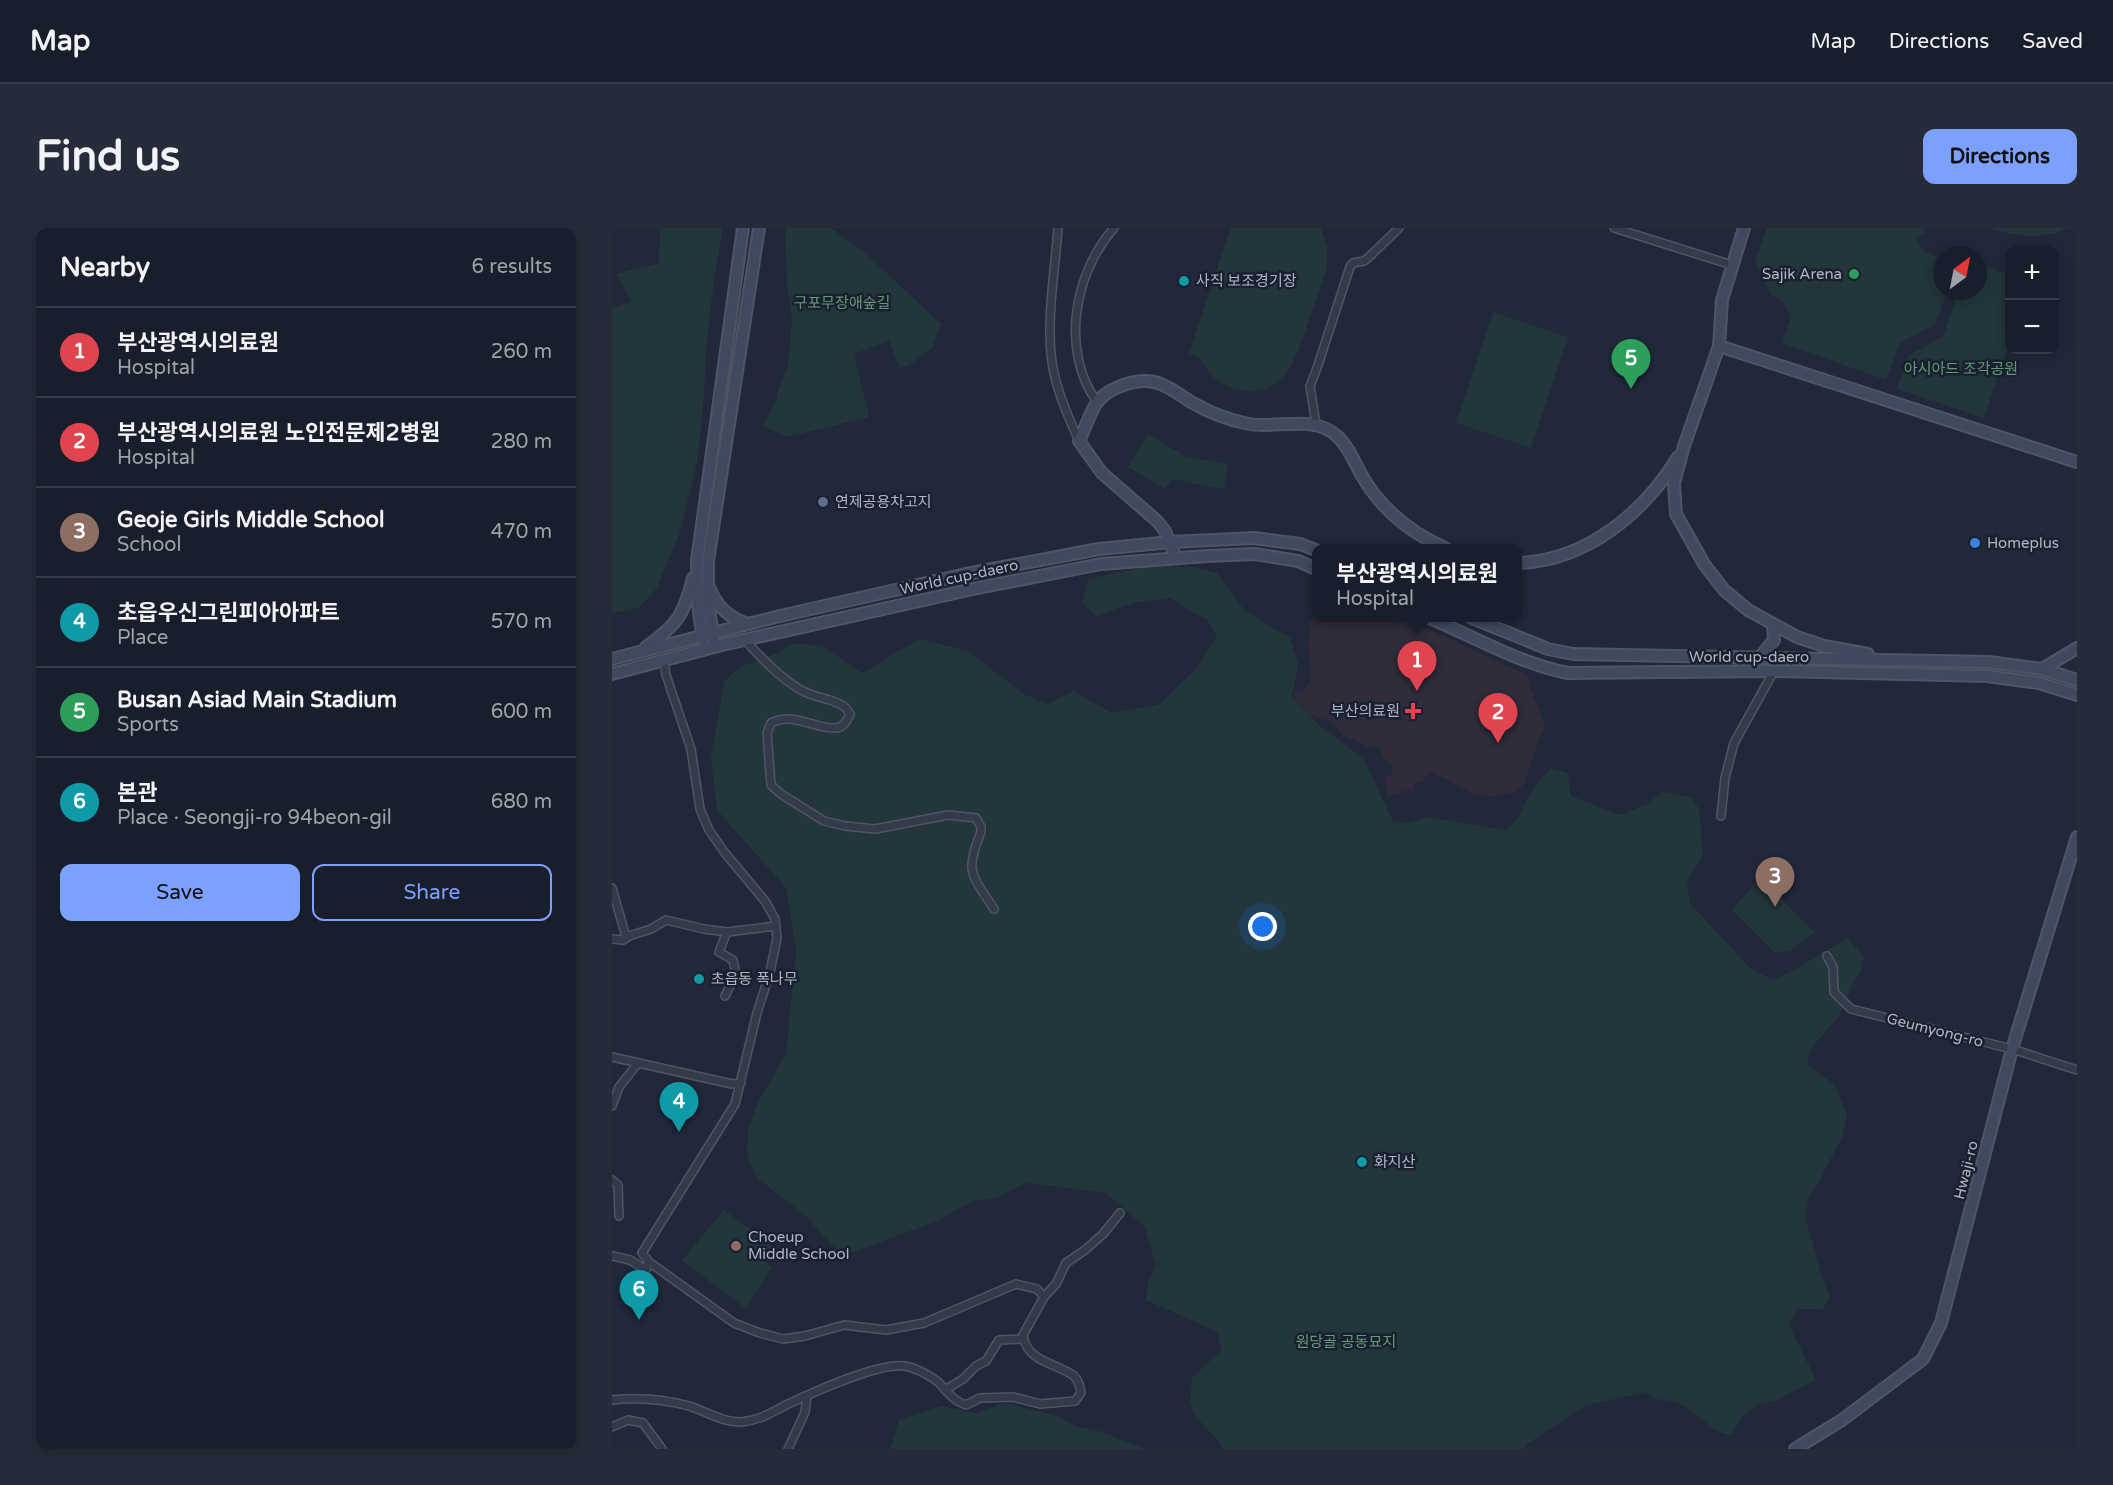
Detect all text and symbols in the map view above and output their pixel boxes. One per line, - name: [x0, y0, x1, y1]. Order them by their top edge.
- text: Map: [30, 24, 90, 58]
- text: Map: [1810, 29, 1856, 54]
- text: Directions: [1889, 29, 1989, 54]
- text: Saved: [2022, 29, 2083, 54]
- button: Directions: [1923, 129, 2077, 184]
- text: Find us: [36, 131, 180, 182]
- north arrow: [1933, 246, 1987, 300]
- map controls: [2005, 246, 2059, 354]
- button: +: [2005, 246, 2059, 300]
- text: Nearby: [60, 252, 150, 283]
- text: 6 results: [472, 255, 552, 279]
- place label: Sajik Arena: [1762, 265, 1842, 283]
- marker: Sajik Arena: [1847, 267, 1861, 281]
- place label: 사직 보조경기장: [1196, 272, 1297, 290]
- marker: 사직 보조경기장: [1177, 274, 1191, 288]
- park label: 구포무장애숲길: [794, 294, 890, 312]
- button: −: [2005, 300, 2059, 354]
- text: 부산광역시의료원: [117, 330, 279, 356]
- text: 1: [73, 340, 86, 364]
- text: 260 m: [491, 340, 552, 364]
- pin: 5: [1612, 340, 1650, 389]
- text: Hospital: [117, 356, 195, 380]
- park label: 아시아드 조각공원: [1904, 360, 2018, 378]
- text: 부산광역시의료원 노인전문제2병원: [117, 420, 440, 446]
- text: 2: [73, 430, 86, 454]
- text: 280 m: [491, 430, 552, 454]
- text: Hospital: [117, 446, 195, 470]
- place label: 연제공용차고지: [835, 493, 932, 511]
- marker: 연제공용차고지: [816, 495, 830, 509]
- text: Geoje Girls Middle School: [117, 507, 384, 533]
- text: 3: [73, 520, 86, 544]
- text: 470 m: [491, 520, 552, 544]
- text: School: [117, 533, 181, 557]
- place label: Homeplus: [1987, 534, 2059, 552]
- marker: Homeplus: [1968, 536, 1982, 550]
- popup: [1312, 544, 1522, 622]
- street label: World cup-daero: [898, 556, 1020, 598]
- text: 부산광역시의료원: [1336, 561, 1498, 587]
- text: Hospital: [1336, 587, 1414, 611]
- text: 초읍우신그린피아아파트: [117, 600, 340, 626]
- text: 4: [73, 610, 86, 634]
- text: 570 m: [491, 610, 552, 634]
- text: Place: [117, 626, 168, 650]
- pin: 1: [1398, 642, 1436, 691]
- street label: World cup-daero: [1689, 648, 1809, 666]
- text: Busan Asiad Main Stadium: [117, 687, 397, 713]
- pin: 2: [1478, 694, 1518, 743]
- text: 5: [73, 700, 86, 724]
- text: 600 m: [491, 700, 552, 724]
- place label: 부산의료원: [1331, 702, 1400, 720]
- marker: 부산의료원: [1404, 702, 1422, 720]
- text: Sports: [117, 713, 179, 737]
- text: 본관: [117, 780, 157, 806]
- text: 6: [73, 790, 86, 814]
- text: 680 m: [491, 790, 552, 814]
- text: Place · Seongji-ro 94beon-gil: [117, 806, 392, 830]
- pin: 3: [1756, 858, 1794, 907]
- button: Save: [60, 864, 300, 921]
- button: Share: [312, 864, 552, 921]
- your location: [1248, 912, 1277, 941]
- place label: 초읍동 폭나무: [711, 970, 798, 988]
- marker: 초읍동 폭나무: [692, 972, 706, 986]
- street label: Geumyong-ro: [1885, 1009, 1985, 1051]
- pin: 4: [660, 1082, 698, 1132]
- street label: Hwaji-ro: [1950, 1139, 1982, 1201]
- place label: 화지산: [1374, 1153, 1416, 1171]
- marker: 화지산: [1355, 1155, 1369, 1169]
- place label: Choeup Middle School: [748, 1228, 849, 1263]
- marker: Choeup Middle School: [729, 1239, 743, 1253]
- pin: 6: [620, 1270, 658, 1320]
- park label: 원당골 공동묘지: [1296, 1333, 1396, 1351]

